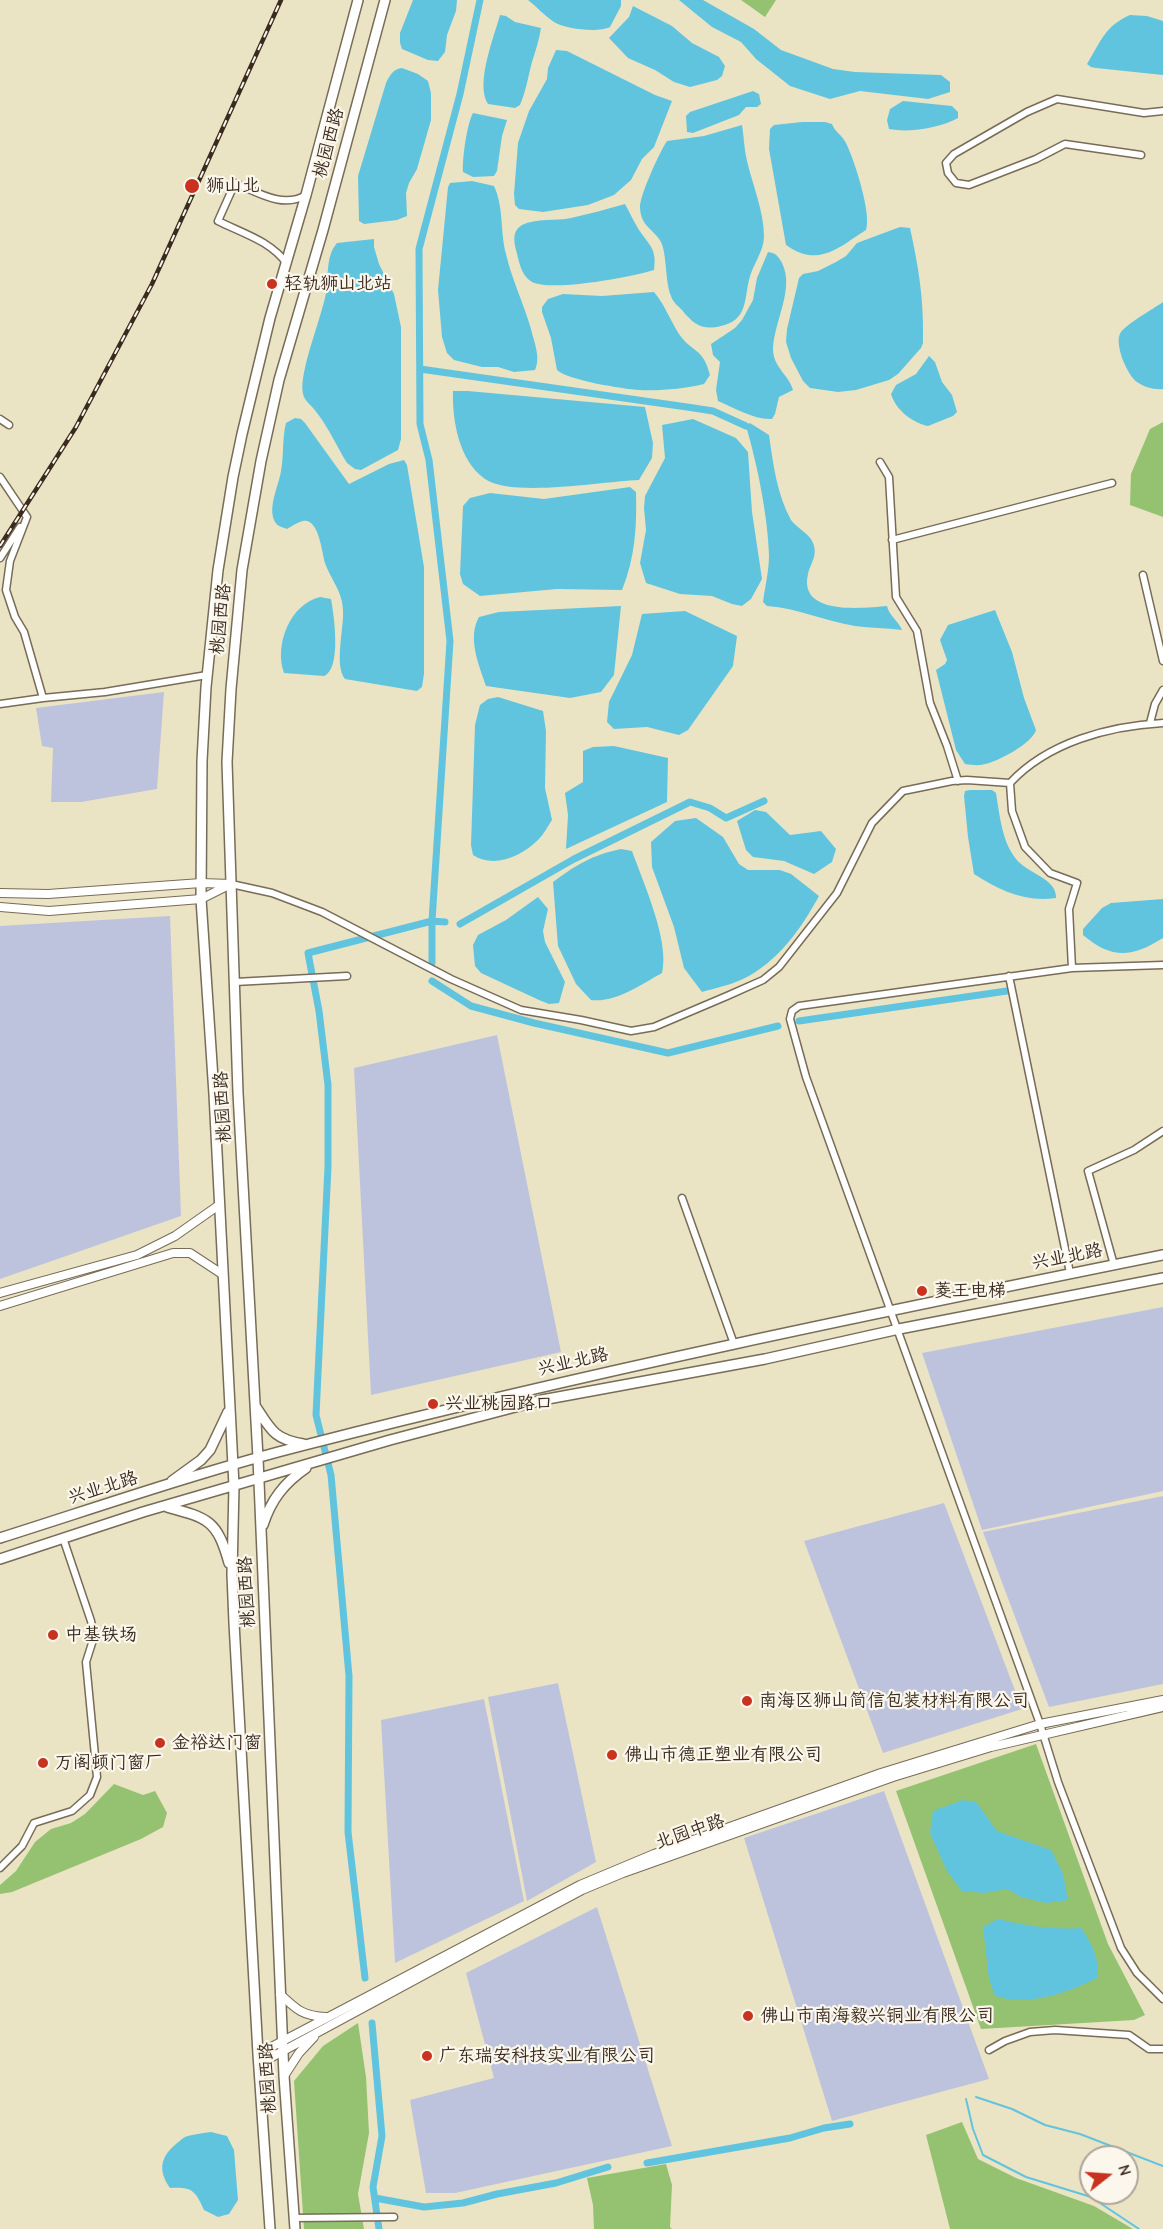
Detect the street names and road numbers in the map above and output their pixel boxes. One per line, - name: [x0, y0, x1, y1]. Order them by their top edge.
- street label: 桃园西路: [309, 105, 349, 181]
- street label: 桃园西路: [206, 582, 236, 656]
- street label: 桃园西路: [210, 1070, 236, 1144]
- street label: 兴业北路: [1030, 1240, 1104, 1274]
- street label: 兴业北路: [535, 1343, 611, 1381]
- street label: 兴业北路: [65, 1467, 141, 1509]
- street label: 桃园西路: [234, 1555, 260, 1629]
- street label: 北园中路: [652, 1810, 728, 1854]
- street label: 桃园西路: [255, 2041, 281, 2115]

